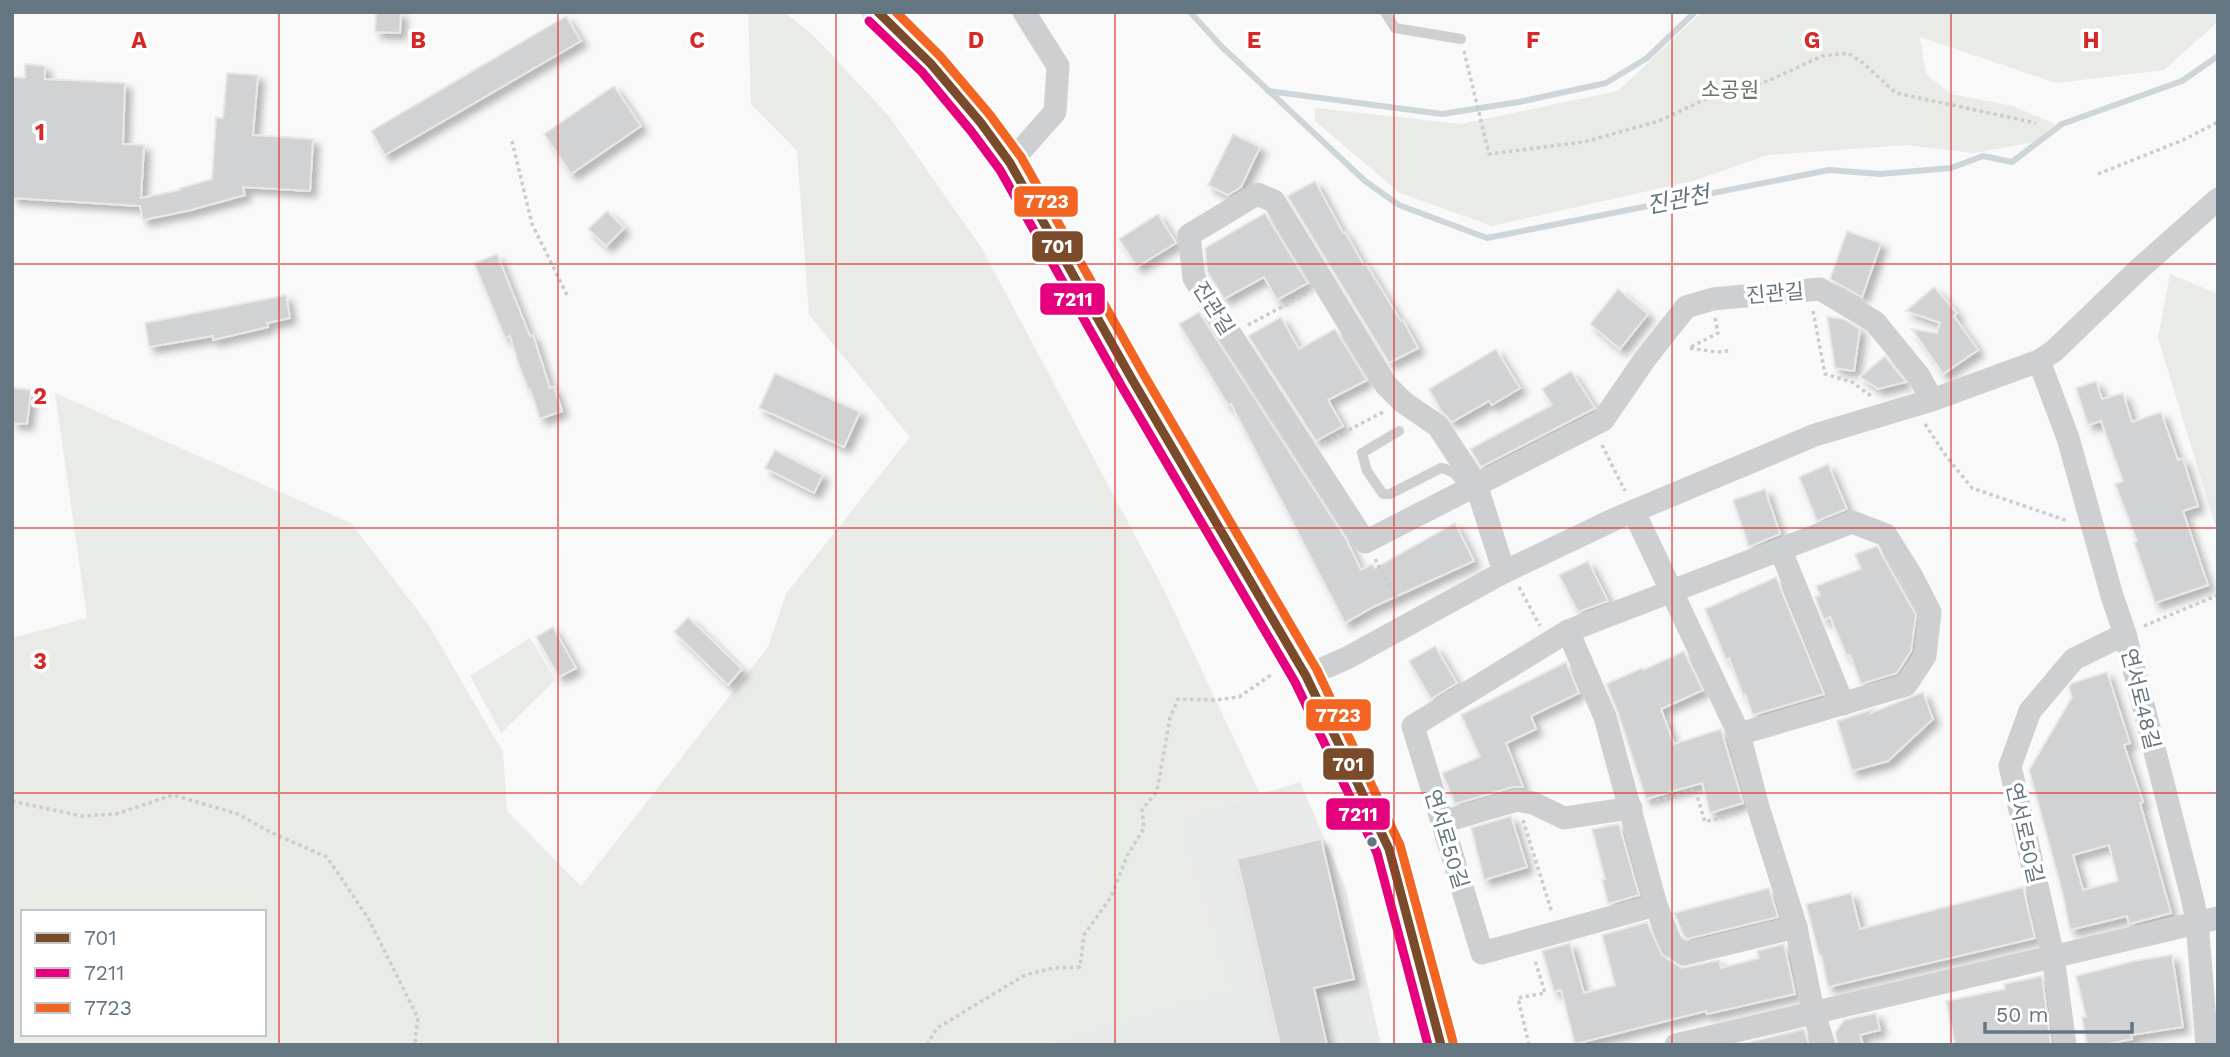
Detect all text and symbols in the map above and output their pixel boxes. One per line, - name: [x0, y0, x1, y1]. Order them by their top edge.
- text: A: [131, 27, 147, 54]
- text: B: [410, 27, 426, 54]
- text: C: [689, 27, 705, 54]
- text: D: [968, 27, 984, 54]
- text: E: [1247, 27, 1261, 54]
- text: F: [1526, 27, 1540, 54]
- text: G: [1804, 27, 1820, 54]
- text: H: [2082, 27, 2100, 54]
- park label: 소공원: [1701, 77, 1759, 102]
- text: 1: [35, 119, 45, 146]
- water label: 진관천: [1644, 180, 1715, 219]
- line badge: 7723: [1013, 185, 1079, 218]
- text: 7723: [1023, 190, 1069, 213]
- line badge: 701: [1031, 230, 1084, 263]
- text: 701: [1041, 235, 1073, 258]
- street label: 진관길: [1188, 277, 1240, 339]
- street label: 진관길: [1745, 278, 1805, 308]
- line badge: 7211: [1039, 282, 1106, 316]
- text: 7211: [1053, 288, 1093, 311]
- text: 2: [33, 383, 47, 410]
- street label: 연서로48길: [2116, 646, 2166, 752]
- text: 3: [33, 648, 47, 675]
- line badge: 7723: [1305, 698, 1372, 732]
- text: 7723: [1315, 704, 1361, 727]
- line badge: 701: [1322, 747, 1375, 781]
- text: 701: [1332, 753, 1364, 776]
- street label: 연서로50길: [2001, 780, 2049, 886]
- street label: 연서로50길: [1420, 786, 1474, 892]
- line badge: 7211: [1325, 797, 1391, 831]
- text: 7211: [1338, 803, 1378, 826]
- unlabelled marker: [1365, 835, 1379, 849]
- legend: [21, 910, 266, 1036]
- text: 701: [84, 925, 117, 950]
- text: 7211: [84, 960, 124, 985]
- scale bar: [1985, 990, 2132, 1034]
- text: 7723: [84, 995, 132, 1020]
- text: 50 m: [1996, 1002, 2048, 1027]

